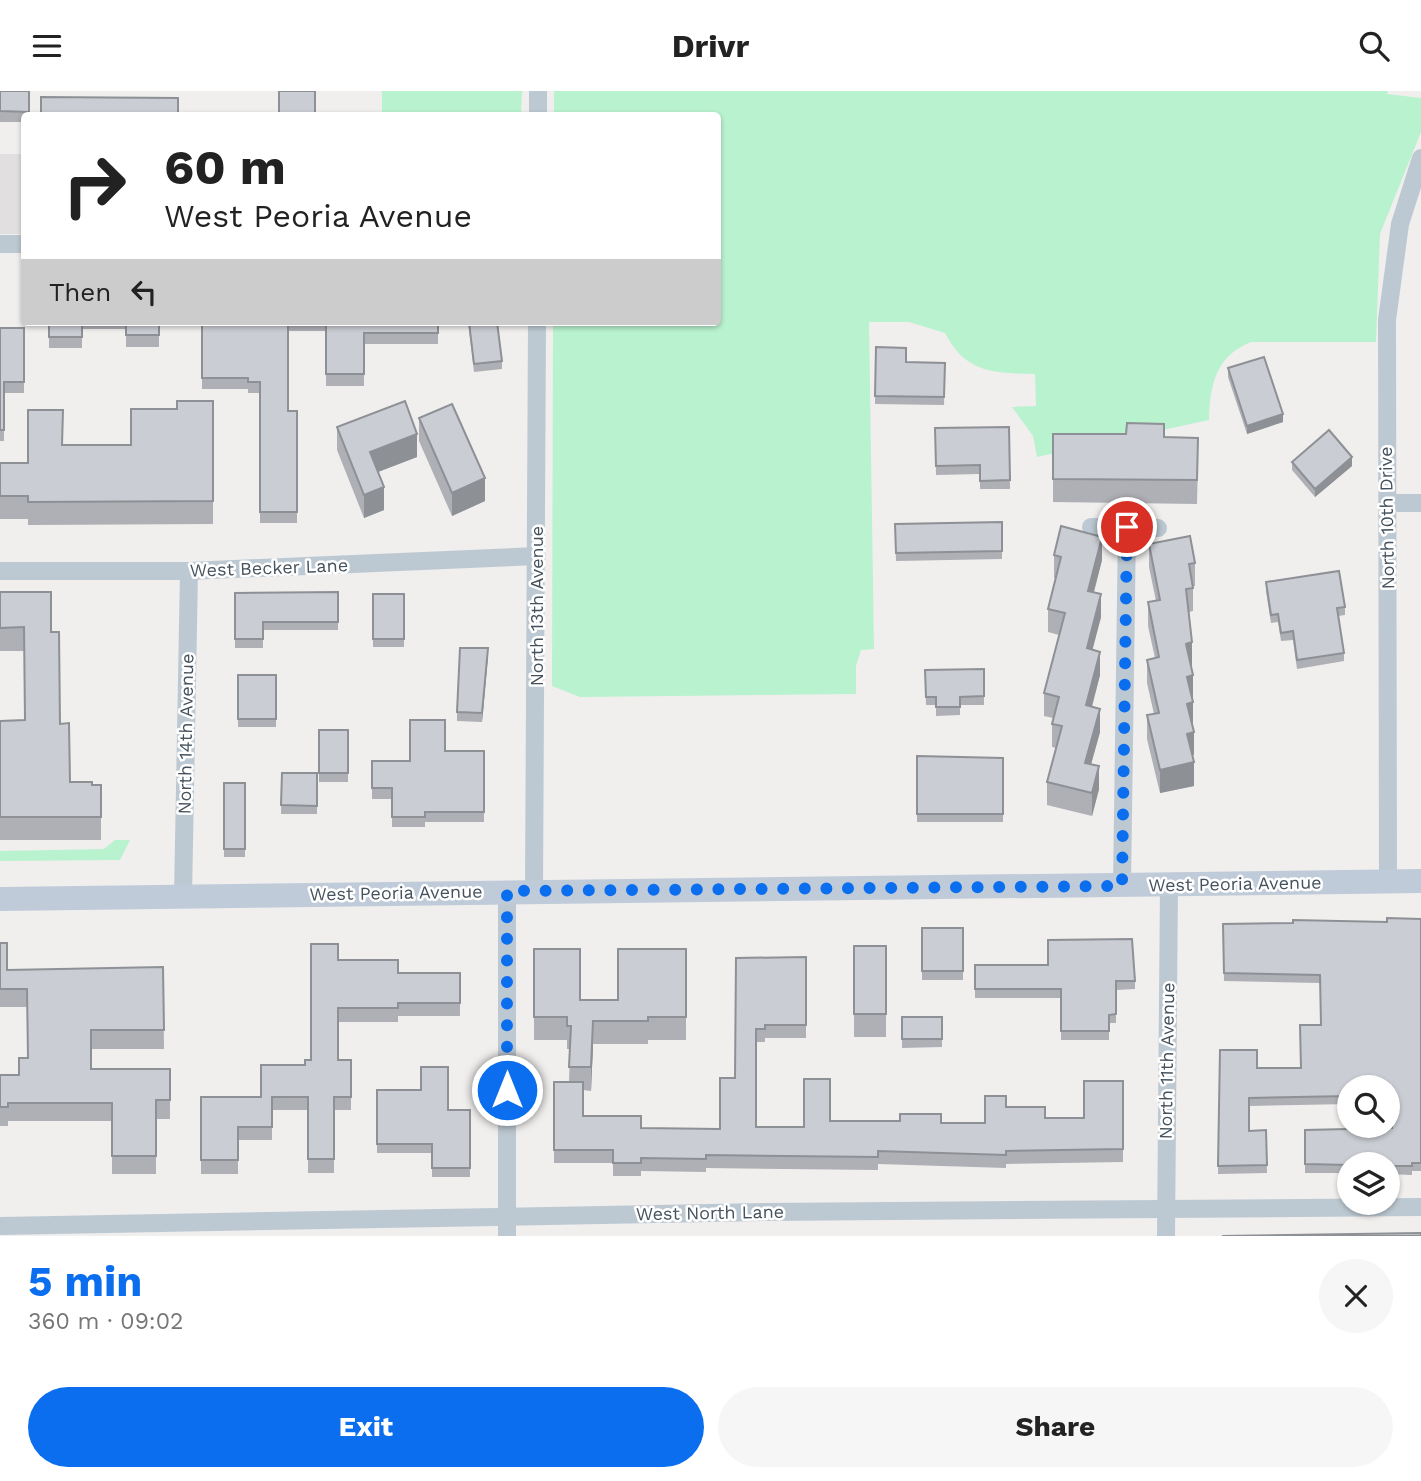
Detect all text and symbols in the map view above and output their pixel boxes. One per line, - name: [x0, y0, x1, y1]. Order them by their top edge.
- icon: menu: [28, 27, 66, 65]
- text: Drivr: [672, 27, 749, 65]
- icon: search: [1355, 27, 1393, 65]
- text: 60 m: [164, 138, 286, 196]
- icon: right: [49, 140, 140, 231]
- text: West Peoria Avenue: [164, 197, 472, 235]
- icon: left: [125, 273, 163, 311]
- text: Then: [49, 277, 111, 307]
- street label: North 10th Drive: [1375, 446, 1398, 590]
- pin: [1097, 497, 1157, 557]
- icon: arrive: [1108, 508, 1146, 546]
- street label: North 13th Avenue: [526, 526, 547, 686]
- street label: West Becker Lane: [190, 554, 348, 581]
- street label: North 14th Avenue: [174, 653, 197, 815]
- street label: West Peoria Avenue: [1148, 871, 1322, 896]
- street label: West Peoria Avenue: [309, 880, 483, 905]
- street label: North 11th Avenue: [1155, 982, 1178, 1140]
- position arrow: [470, 1053, 544, 1127]
- map controls: [1337, 1075, 1400, 1215]
- button: search: [1337, 1075, 1400, 1138]
- button: layers: [1337, 1152, 1400, 1215]
- street label: West North Lane: [636, 1201, 784, 1224]
- text: 5 min: [28, 1257, 142, 1306]
- button: close: [1319, 1259, 1393, 1333]
- text: 360 m · 09:02: [28, 1308, 183, 1335]
- button: Exit: [28, 1387, 704, 1467]
- button: Share: [718, 1387, 1393, 1467]

